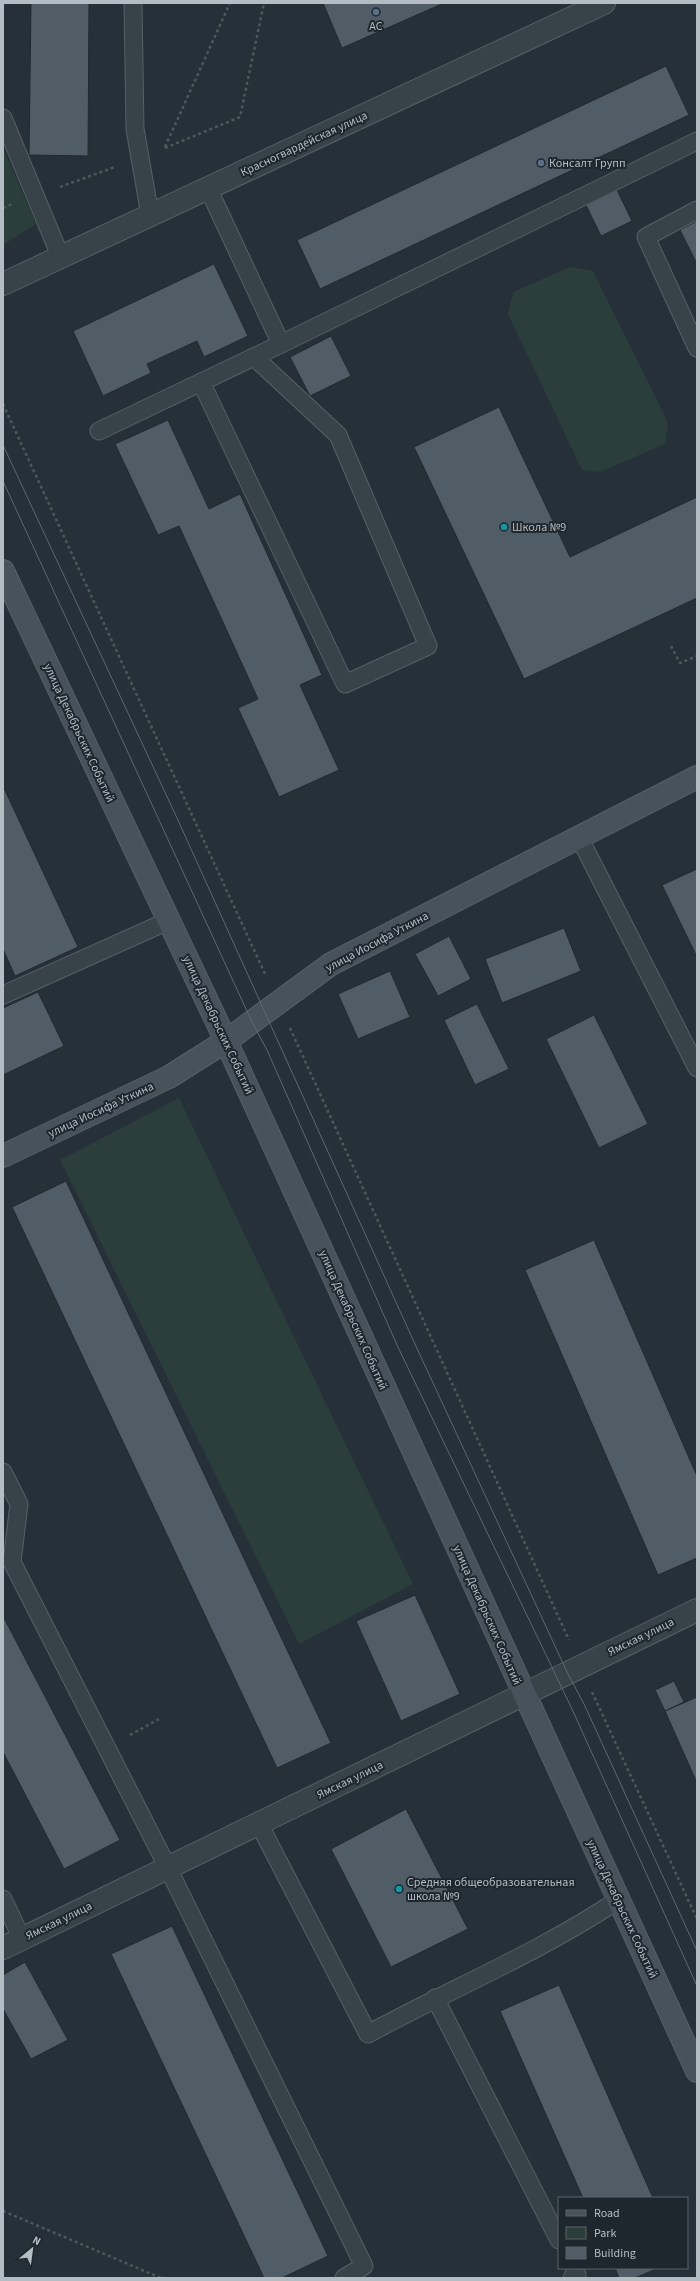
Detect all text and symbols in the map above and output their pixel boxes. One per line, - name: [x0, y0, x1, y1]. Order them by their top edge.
- marker: АС: [371, 7, 381, 17]
- place label: АС: [369, 18, 383, 35]
- street label: Красногвардейская улица: [238, 107, 370, 181]
- place label: Консалт Групп: [549, 155, 626, 172]
- marker: Консалт Групп: [536, 158, 546, 168]
- place label: Школа №9: [512, 519, 566, 536]
- marker: Школа №9: [499, 522, 509, 532]
- street label: улица Декабрьских Событий: [39, 661, 119, 805]
- street label: улица Иосифа Уткина: [322, 908, 432, 976]
- street label: улица Декабрьских Событий: [178, 953, 258, 1097]
- street label: улица Иосифа Уткина: [45, 1078, 157, 1142]
- street label: улица Декабрьских Событий: [314, 1247, 392, 1393]
- street label: улица Декабрьских Событий: [448, 1542, 526, 1688]
- street label: Ямская улица: [605, 1614, 677, 1660]
- street label: Ямская улица: [314, 1757, 386, 1803]
- street label: улица Декабрьских Событий: [582, 1837, 662, 1981]
- place label: Средняя общеобразовательная школа №9: [407, 1874, 575, 1905]
- marker: Средняя общеобразовательная школа №9: [394, 1884, 404, 1894]
- street label: Ямская улица: [23, 1898, 95, 1944]
- legend: [558, 2197, 688, 2269]
- text: Road: [594, 2205, 620, 2222]
- text: Park: [594, 2225, 616, 2242]
- north arrow: [12, 2229, 52, 2269]
- text: N: [30, 2232, 43, 2249]
- text: Building: [594, 2245, 636, 2262]

